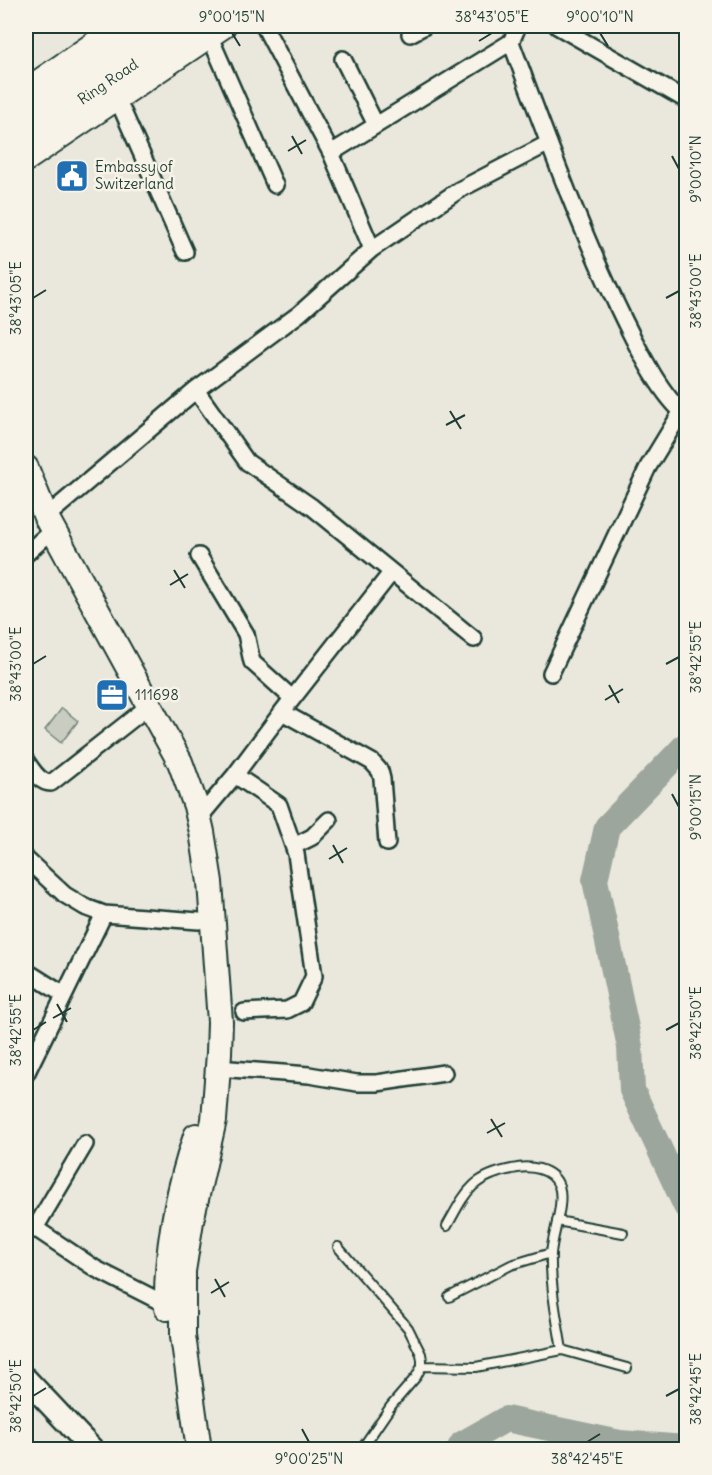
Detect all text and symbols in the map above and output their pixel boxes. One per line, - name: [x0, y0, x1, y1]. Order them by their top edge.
- text: 9°00'15"N: [199, 7, 265, 26]
- text: 38°43'05"E: [455, 7, 529, 26]
- text: 9°00'10"N: [566, 7, 634, 26]
- street label: Ring Road: [74, 54, 142, 109]
- text: 9°00'10"N: [686, 135, 705, 203]
- place label: Embassy of Switzerland: [95, 157, 174, 193]
- public building icon: Embassy of Switzerland: [54, 158, 90, 194]
- text: 38°43'00"E: [686, 253, 705, 329]
- text: 38°43'05"E: [6, 261, 25, 335]
- text: 38°42'55"E: [686, 620, 705, 693]
- text: 38°43'00"E: [6, 626, 25, 702]
- office icon: 111698: [94, 677, 130, 713]
- place label: 111698: [135, 685, 179, 704]
- text: 9°00'15"N: [686, 774, 705, 840]
- text: 38°42'50"E: [686, 986, 705, 1060]
- text: 38°42'55"E: [6, 993, 25, 1066]
- text: 38°42'45"E: [686, 1353, 705, 1425]
- text: 38°42'50"E: [6, 1359, 25, 1433]
- text: 9°00'25"N: [275, 1449, 343, 1468]
- text: 38°42'45"E: [551, 1449, 623, 1468]

